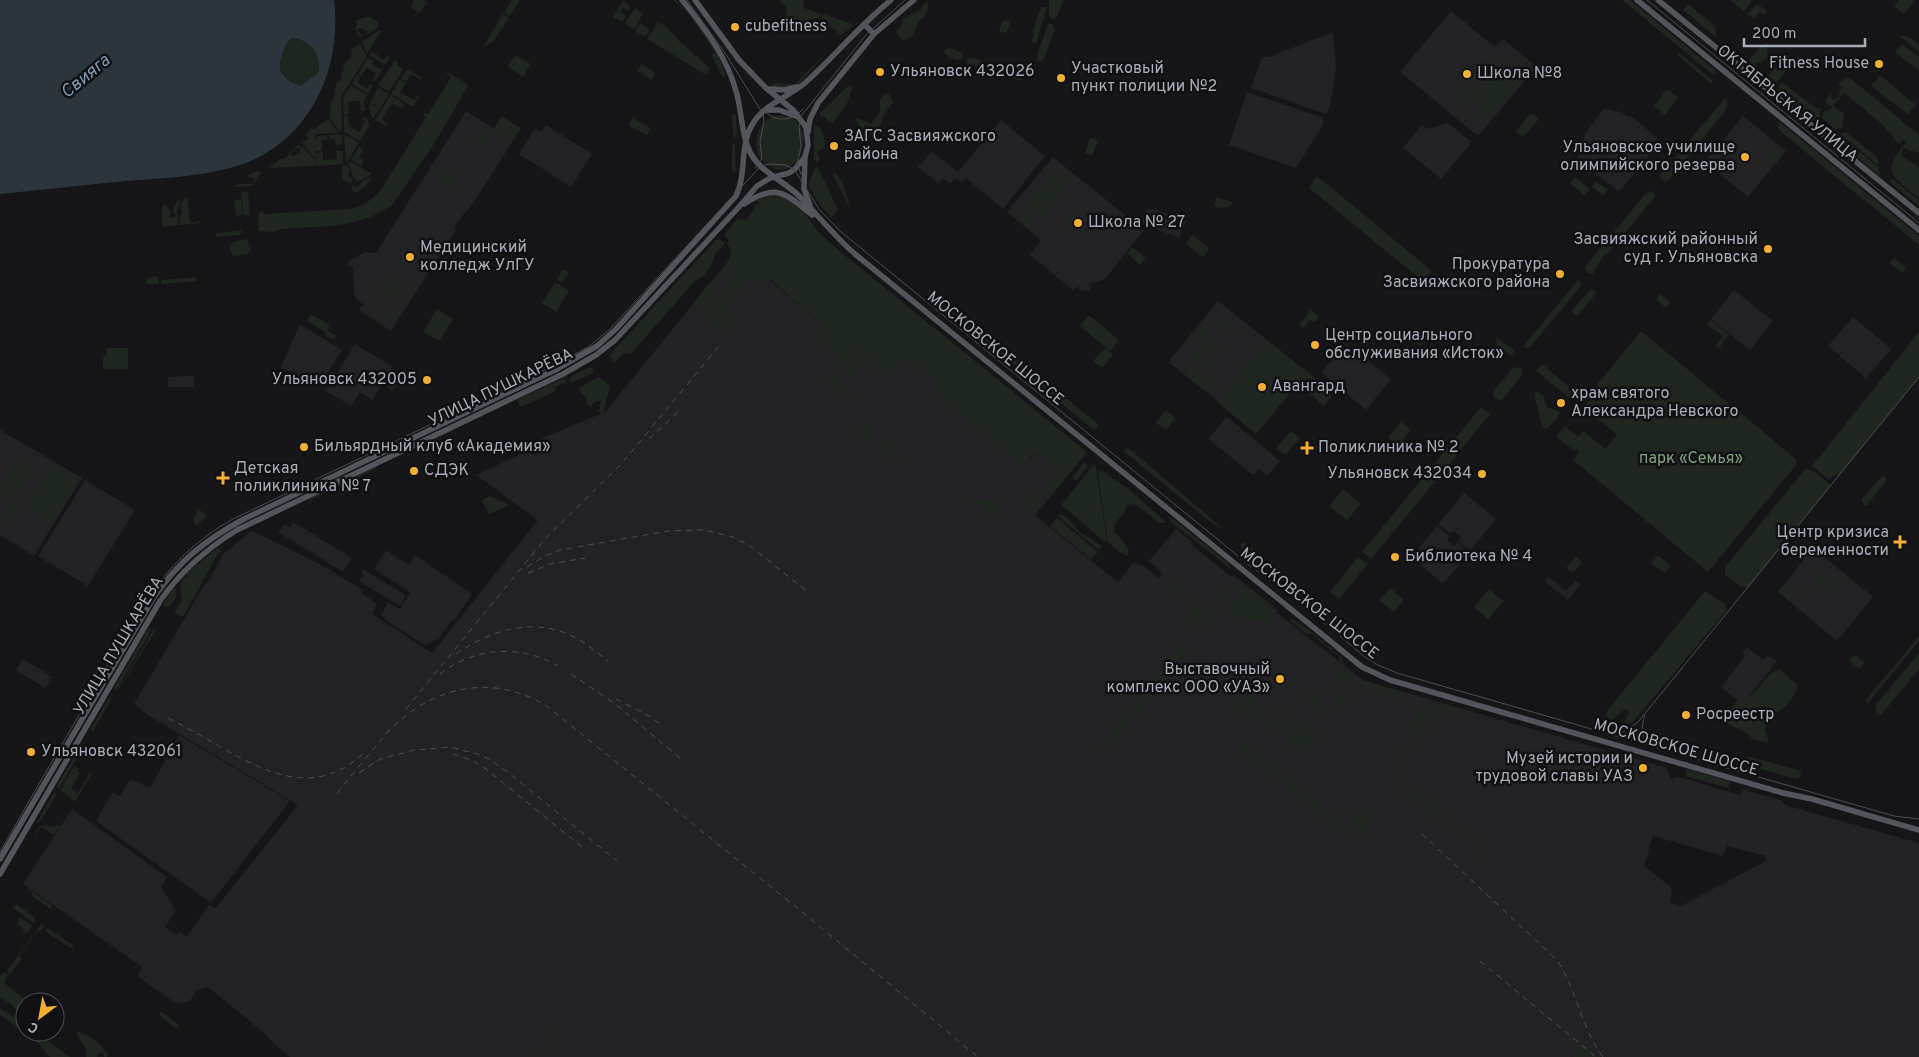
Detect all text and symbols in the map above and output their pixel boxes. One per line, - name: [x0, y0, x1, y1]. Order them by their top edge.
- scale bar: [1744, 15, 1865, 47]
- place label: cubefitness: [745, 17, 827, 37]
- marker: cubefitness: [729, 21, 741, 33]
- text: 200 m: [1752, 25, 1797, 44]
- street label: ОКТЯБРЬСКАЯ УЛИЦА: [1712, 41, 1862, 167]
- water label: Свияга: [57, 49, 116, 104]
- place label: Fitness House: [1769, 54, 1869, 74]
- marker: Fitness House: [1873, 58, 1885, 70]
- place label: Участковый пункт полиции №2: [1071, 59, 1217, 97]
- place label: Ульяновск 432026: [890, 62, 1035, 82]
- place label: Школа №8: [1477, 64, 1562, 84]
- marker: Ульяновск 432026: [874, 66, 886, 78]
- marker: Школа №8: [1461, 68, 1473, 80]
- marker: Участковый пункт полиции №2: [1055, 72, 1067, 84]
- place label: ЗАГС Засвияжского района: [844, 127, 996, 165]
- place label: Ульяновское училище олимпийского резерва: [1560, 138, 1735, 176]
- marker: ЗАГС Засвияжского района: [828, 140, 840, 152]
- marker: Ульяновское училище олимпийского резерва: [1739, 151, 1751, 163]
- place label: Школа № 27: [1088, 213, 1185, 233]
- marker: Школа № 27: [1072, 217, 1084, 229]
- place label: Засвияжский районный суд г. Ульяновска: [1573, 230, 1758, 268]
- place label: Медицинский колледж УлГУ: [420, 238, 534, 276]
- marker: Засвияжский районный суд г. Ульяновска: [1762, 243, 1774, 255]
- marker: Медицинский колледж УлГУ: [404, 251, 416, 263]
- place label: Прокуратура Засвияжского района: [1383, 255, 1550, 293]
- marker: Прокуратура Засвияжского района: [1554, 268, 1566, 280]
- street label: МОСКОВСКОЕ ШОССЕ: [922, 288, 1068, 410]
- place label: Центр социального обслуживания «Исток»: [1325, 326, 1504, 364]
- marker: Центр социального обслуживания «Исток»: [1309, 339, 1321, 351]
- street label: УЛИЦА ПУШКАРЁВА: [425, 342, 577, 432]
- place label: Ульяновск 432005: [272, 370, 417, 390]
- marker: Ульяновск 432005: [421, 374, 433, 386]
- place label: Авангард: [1272, 377, 1345, 397]
- marker: Авангард: [1256, 381, 1268, 393]
- place label: храм святого Александра Невского: [1571, 384, 1739, 422]
- marker: храм святого Александра Невского: [1555, 397, 1567, 409]
- place label: Бильярдный клуб «Академия»: [314, 437, 550, 457]
- place label: Поликлиника № 2: [1318, 438, 1459, 458]
- marker: Бильярдный клуб «Академия»: [298, 441, 310, 453]
- marker: Поликлиника № 2: [1300, 441, 1314, 455]
- park label: парк «Семья»: [1639, 449, 1743, 469]
- place label: Детская поликлиника № 7: [234, 459, 371, 497]
- place label: СДЭК: [424, 461, 469, 481]
- place label: Ульяновск 432034: [1327, 464, 1472, 484]
- marker: СДЭК: [408, 465, 420, 477]
- marker: Ульяновск 432034: [1476, 468, 1488, 480]
- marker: Детская поликлиника № 7: [216, 471, 230, 485]
- place label: Центр кризиса беременности: [1777, 523, 1889, 561]
- marker: Центр кризиса беременности: [1893, 535, 1907, 549]
- street label: МОСКОВСКОЕ ШОССЕ: [1236, 544, 1382, 664]
- place label: Библиотека № 4: [1405, 547, 1532, 567]
- marker: Библиотека № 4: [1389, 551, 1401, 563]
- street label: УЛИЦА ПУШКАРЁВА: [68, 572, 168, 719]
- place label: Выставочный комплекс ООО «УАЗ»: [1106, 660, 1270, 698]
- marker: Выставочный комплекс ООО «УАЗ»: [1274, 673, 1286, 685]
- place label: Росреестр: [1696, 705, 1774, 725]
- marker: Росреестр: [1680, 709, 1692, 721]
- street label: МОСКОВСКОЕ ШОССЕ: [1591, 715, 1761, 781]
- place label: Ульяновск 432061: [41, 742, 182, 762]
- marker: Ульяновск 432061: [25, 746, 37, 758]
- place label: Музей истории и трудовой славы УАЗ: [1475, 749, 1633, 787]
- marker: Музей истории и трудовой славы УАЗ: [1637, 762, 1649, 774]
- north arrow: [15, 992, 65, 1042]
- text: С: [26, 1017, 42, 1036]

